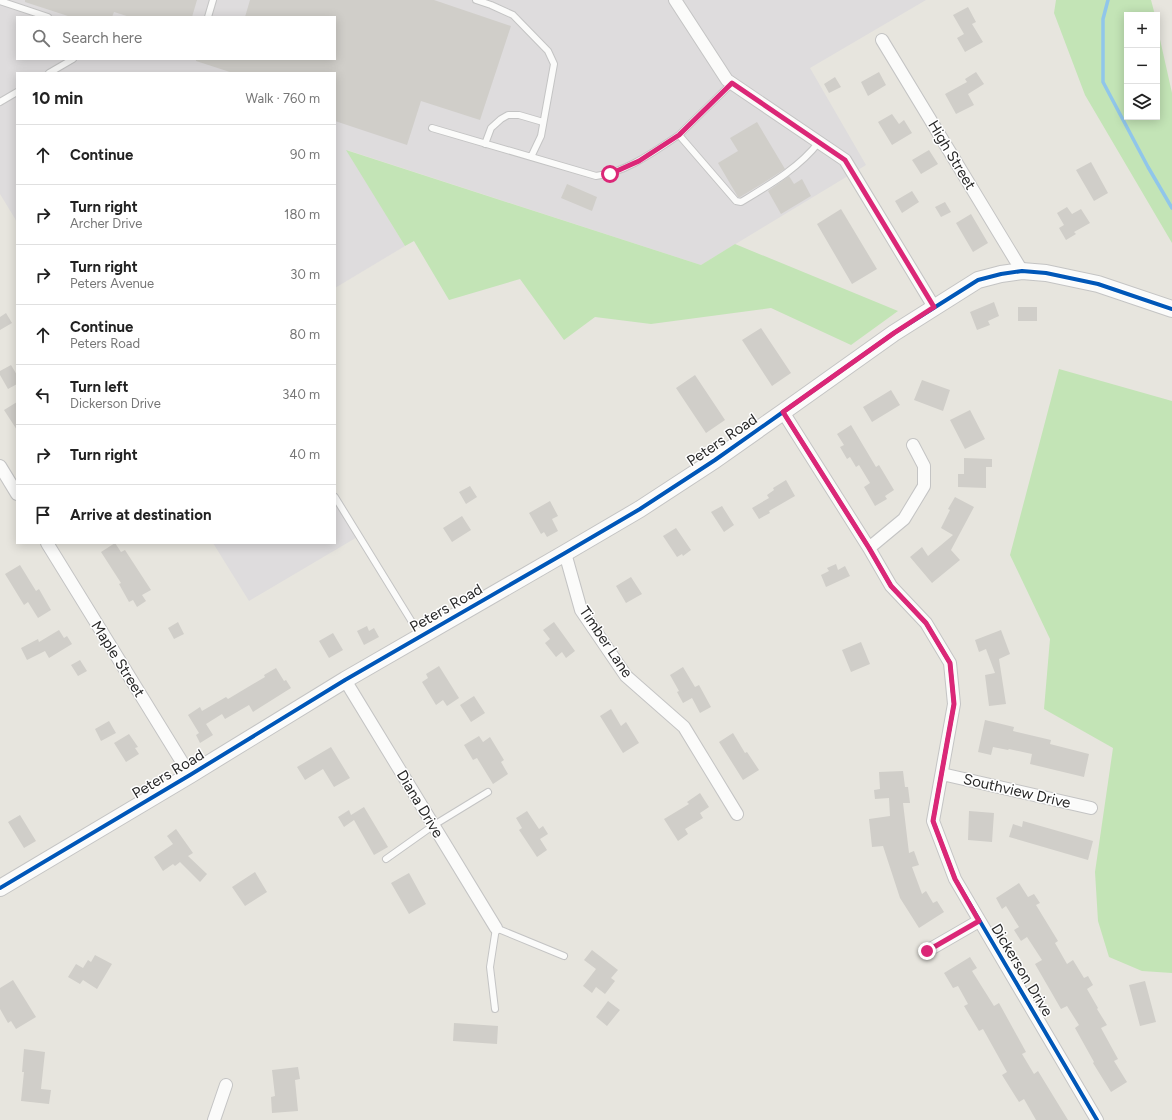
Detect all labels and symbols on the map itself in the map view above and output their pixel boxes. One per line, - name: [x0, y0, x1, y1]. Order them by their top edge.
- street label: High Street: [924, 117, 980, 193]
- route start: [601, 165, 619, 183]
- street label: Peters Road: [683, 410, 761, 470]
- street label: Peters Road: [406, 580, 486, 636]
- street label: Timber Lane: [576, 603, 636, 681]
- street label: Maple Street: [87, 618, 149, 701]
- street label: Peters Road: [129, 745, 207, 803]
- street label: Diana Drive: [393, 767, 447, 841]
- street label: Southview Drive: [962, 770, 1072, 812]
- street label: Dickerson Drive: [987, 920, 1057, 1020]
- route end: [918, 942, 936, 960]

